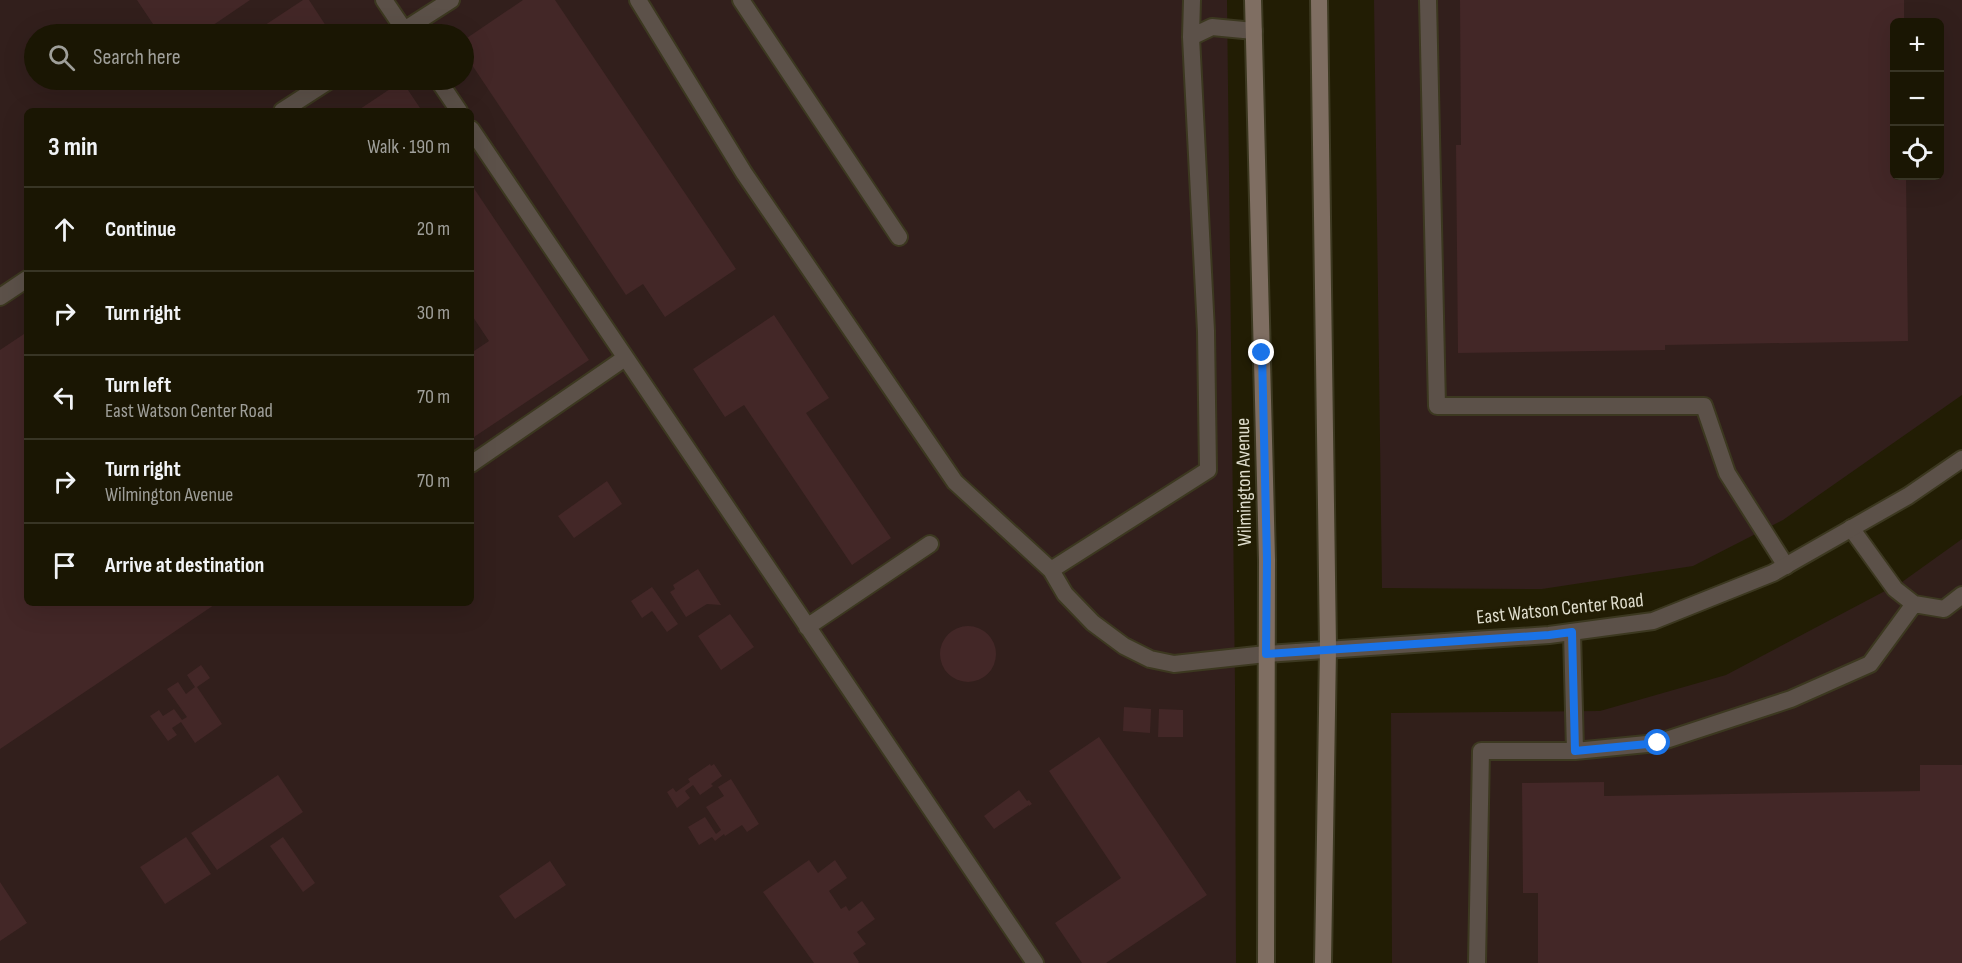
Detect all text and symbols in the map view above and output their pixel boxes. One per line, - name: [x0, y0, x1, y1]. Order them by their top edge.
- map controls: [1890, 18, 1944, 180]
- button: +: [1890, 18, 1944, 72]
- search box: [24, 24, 474, 90]
- icon: search: [45, 41, 78, 74]
- text: Search here: [93, 44, 180, 71]
- button: −: [1890, 72, 1944, 126]
- button: locate: [1890, 126, 1944, 180]
- text: 3 min: [48, 132, 98, 163]
- text: Walk · 190 m: [367, 135, 450, 159]
- icon: ahead: [48, 213, 81, 246]
- text: Continue: [105, 216, 176, 243]
- text: 20 m: [417, 217, 450, 241]
- icon: right: [48, 297, 81, 330]
- text: Turn right: [105, 300, 181, 327]
- text: 30 m: [417, 301, 450, 325]
- route end: [1248, 339, 1274, 365]
- text: Turn left: [105, 372, 171, 399]
- icon: left: [48, 381, 81, 414]
- text: 70 m: [417, 385, 450, 409]
- text: East Watson Center Road: [105, 399, 273, 423]
- street label: Wilmington Avenue: [1231, 418, 1257, 546]
- text: Turn right: [105, 456, 181, 483]
- icon: right: [48, 465, 81, 498]
- text: 70 m: [417, 469, 450, 493]
- text: Wilmington Avenue: [105, 483, 233, 507]
- icon: arrive: [48, 549, 81, 582]
- text: Arrive at destination: [105, 552, 264, 579]
- street label: East Watson Center Road: [1475, 588, 1645, 630]
- route start: [1644, 729, 1670, 755]

